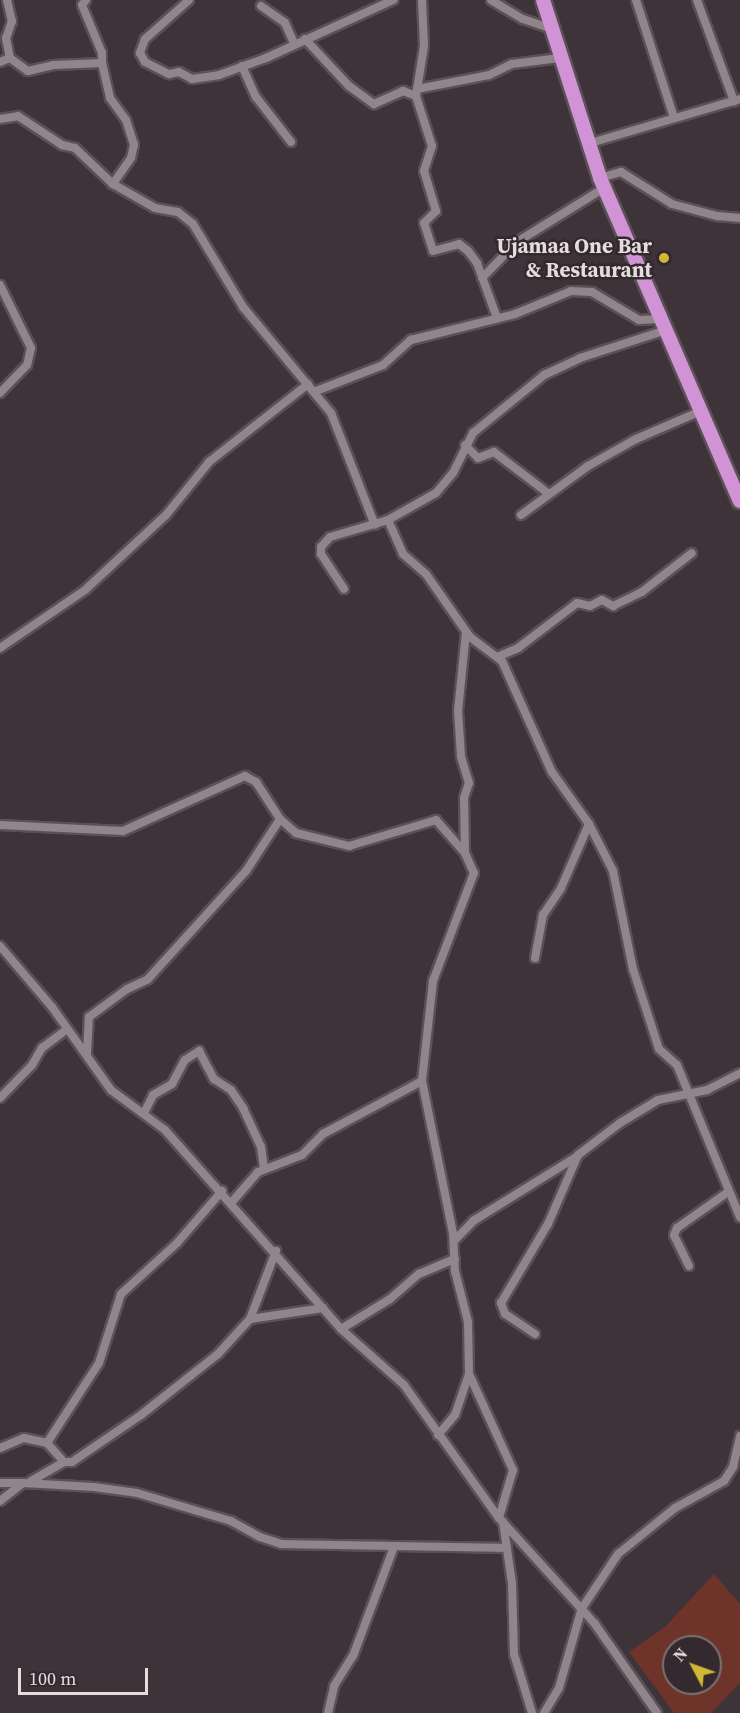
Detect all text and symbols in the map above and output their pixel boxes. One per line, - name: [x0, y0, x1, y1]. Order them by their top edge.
- place label: Ujamaa One Bar & Restaurant: [496, 233, 652, 283]
- marker: Ujamaa One Bar & Restaurant: [657, 251, 671, 265]
- north arrow: [662, 1635, 722, 1695]
- text: N: [668, 1643, 692, 1666]
- scale bar: [21, 1656, 152, 1694]
- text: 100 m: [29, 1666, 76, 1691]

